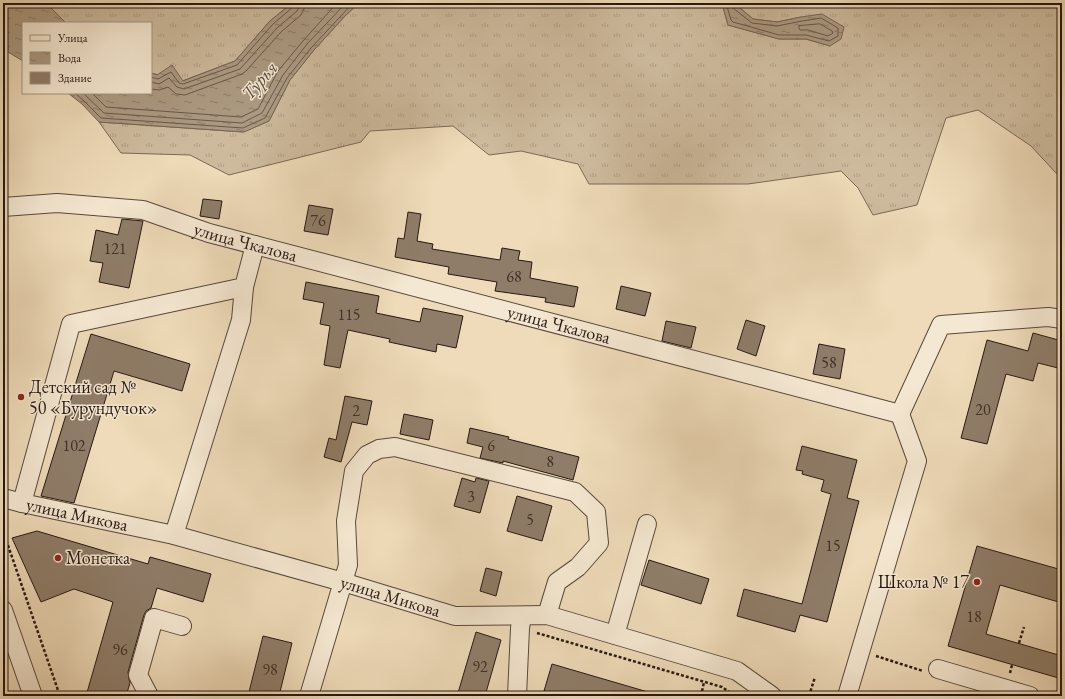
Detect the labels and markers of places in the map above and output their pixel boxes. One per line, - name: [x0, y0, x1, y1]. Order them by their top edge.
- place label: Детский сад № 50 «Бурундучок»: [29, 375, 158, 419]
- marker: Детский сад № 50 «Бурундучок»: [16, 392, 26, 402]
- place label: Монетка: [66, 546, 131, 569]
- marker: Монетка: [53, 553, 63, 563]
- place label: Школа № 17: [878, 570, 969, 593]
- marker: Школа № 17: [972, 577, 982, 587]

